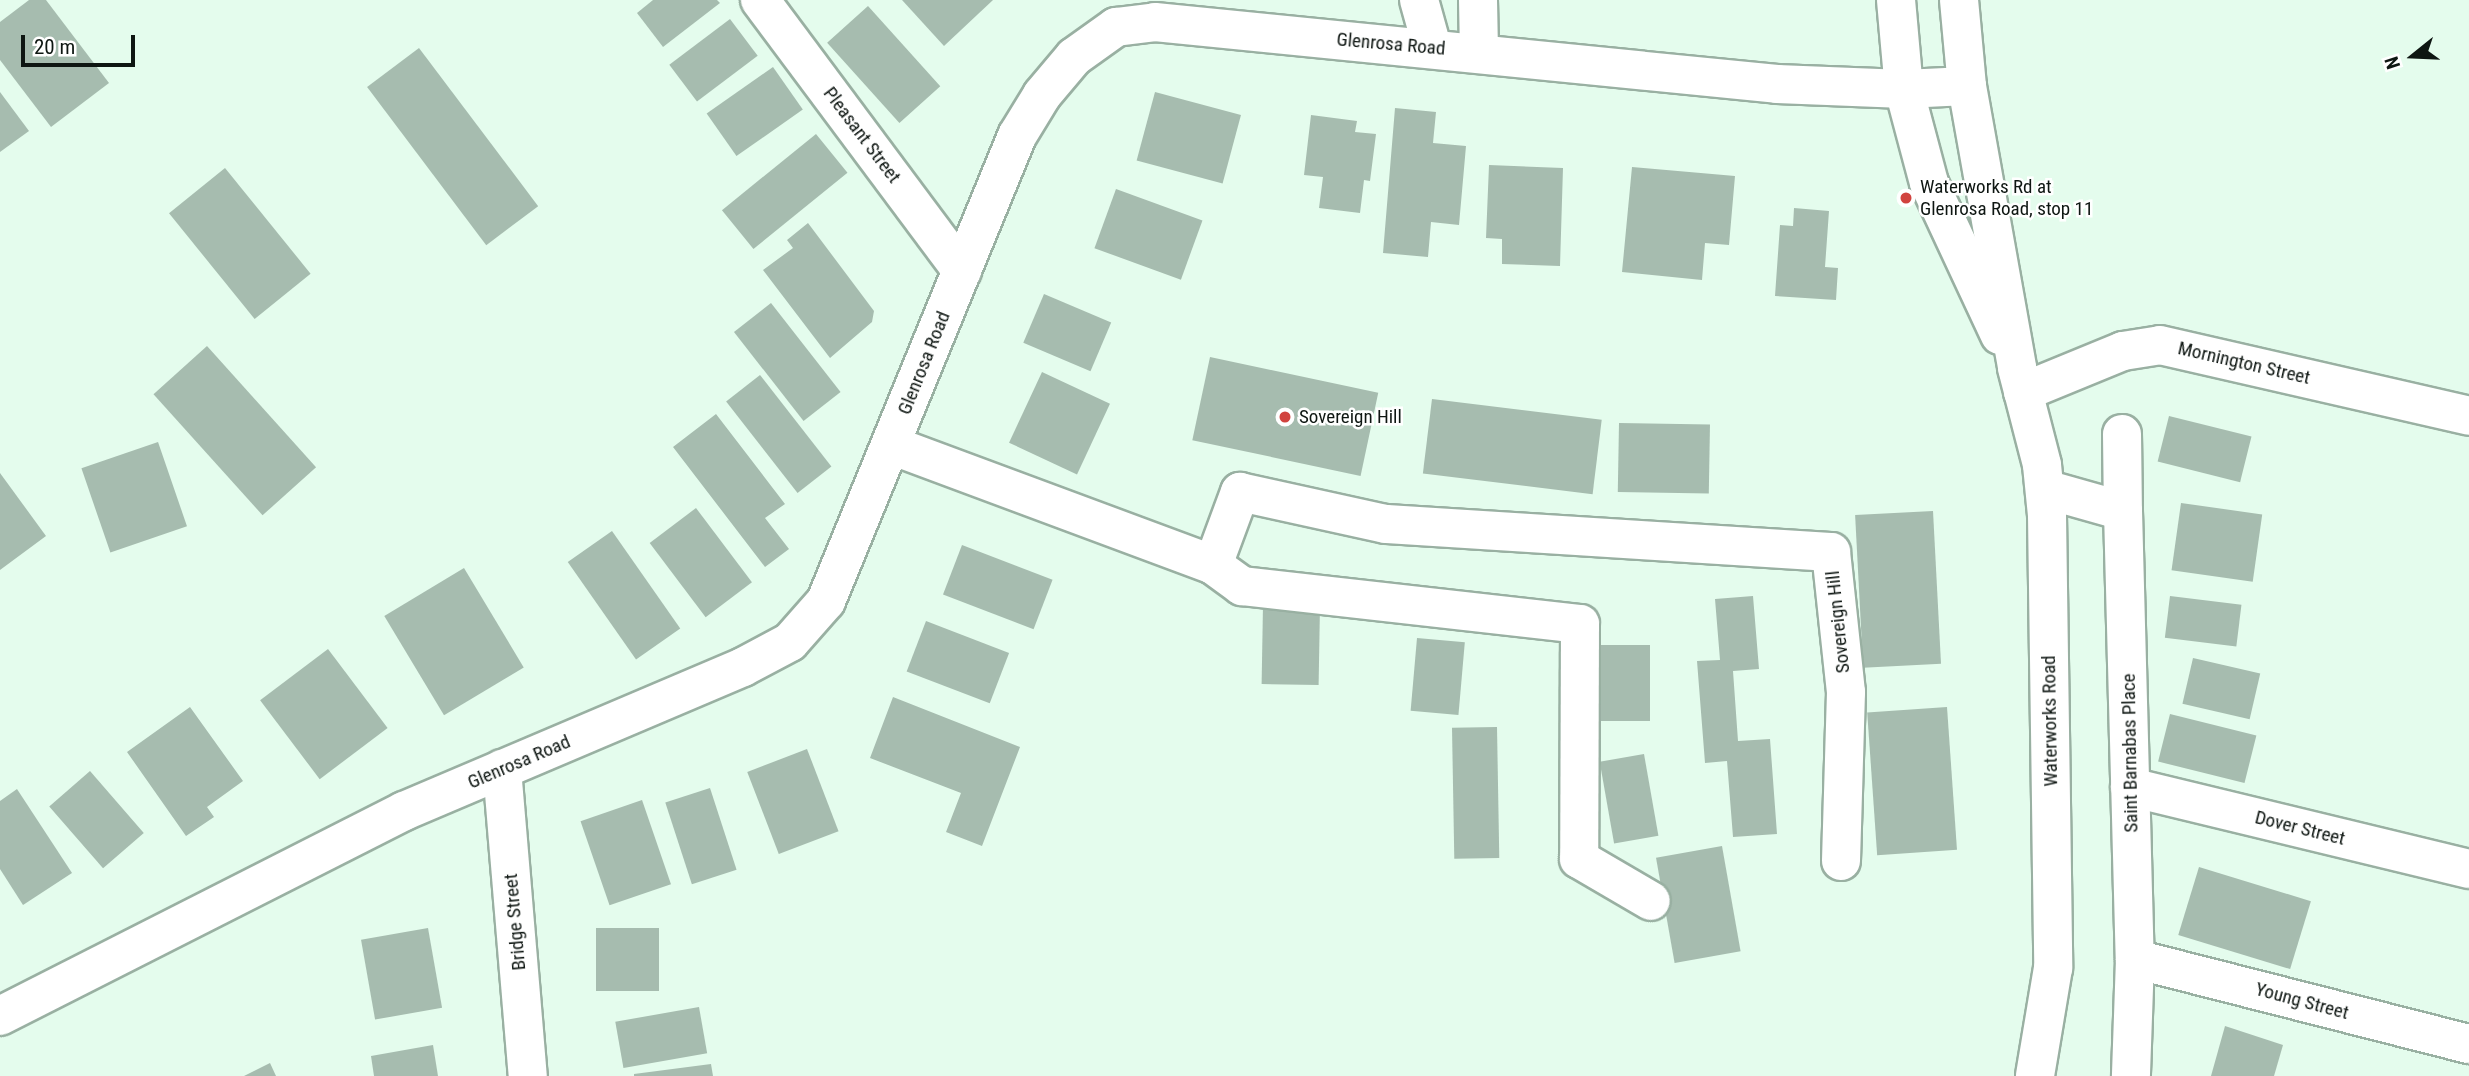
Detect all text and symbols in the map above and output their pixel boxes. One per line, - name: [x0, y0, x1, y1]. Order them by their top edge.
- scale bar: [24, 21, 138, 65]
- north arrow: [2378, 21, 2448, 91]
- street label: Glenrosa Road: [1336, 28, 1446, 60]
- text: 20 m: [34, 35, 75, 59]
- text: N: [2380, 54, 2405, 72]
- street label: Pleasant Street: [818, 82, 906, 188]
- place label: Waterworks Rd at Glenrosa Road, stop 11: [1920, 176, 2093, 220]
- marker: Waterworks Rd at Glenrosa Road, stop 11: [1898, 190, 1914, 206]
- street label: Glenrosa Road: [893, 308, 955, 418]
- street label: Mornington Street: [2176, 337, 2312, 389]
- place label: Sovereign Hill: [1299, 406, 1402, 428]
- marker: Sovereign Hill: [1277, 409, 1293, 425]
- street label: Sovereign Hill: [1821, 570, 1855, 674]
- street label: Waterworks Road: [2037, 655, 2063, 787]
- street label: Saint Barnabas Place: [2117, 673, 2143, 833]
- street label: Glenrosa Road: [464, 730, 574, 794]
- street label: Dover Street: [2253, 806, 2347, 850]
- street label: Bridge Street: [499, 873, 531, 971]
- street label: Young Street: [2253, 978, 2351, 1024]

